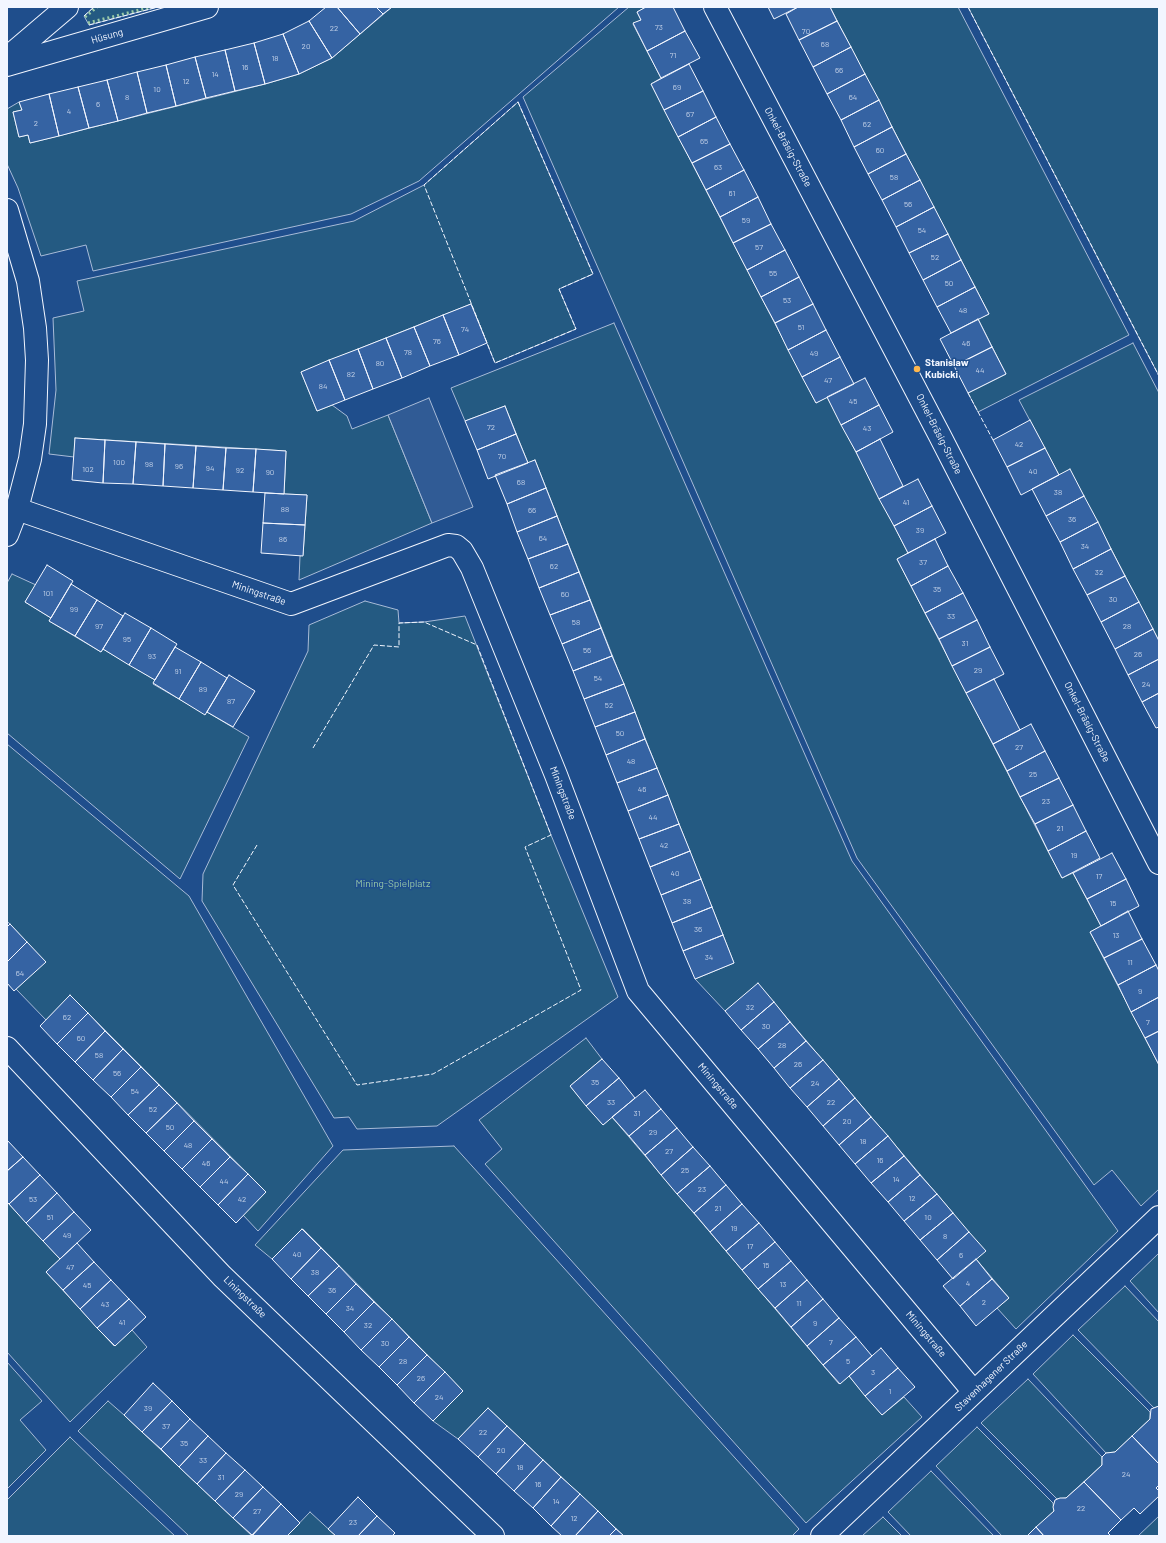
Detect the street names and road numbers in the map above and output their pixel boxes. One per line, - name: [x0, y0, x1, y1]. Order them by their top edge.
- street label: Hüsung: [90, 26, 124, 46]
- street label: Onkel-Bräsig-Straße: [762, 105, 814, 189]
- street label: Onkel-Bräsig-Straße: [914, 392, 964, 476]
- street label: Miningstraße: [230, 578, 288, 608]
- street label: Onkel-Bräsig-Straße: [1062, 680, 1112, 764]
- street label: Miningstraße: [547, 765, 579, 821]
- street label: Miningstraße: [695, 1061, 741, 1111]
- street label: Liningstraße: [221, 1274, 269, 1320]
- street label: Miningstraße: [903, 1309, 949, 1359]
- street label: Stavenhagener Straße: [952, 1338, 1030, 1414]

